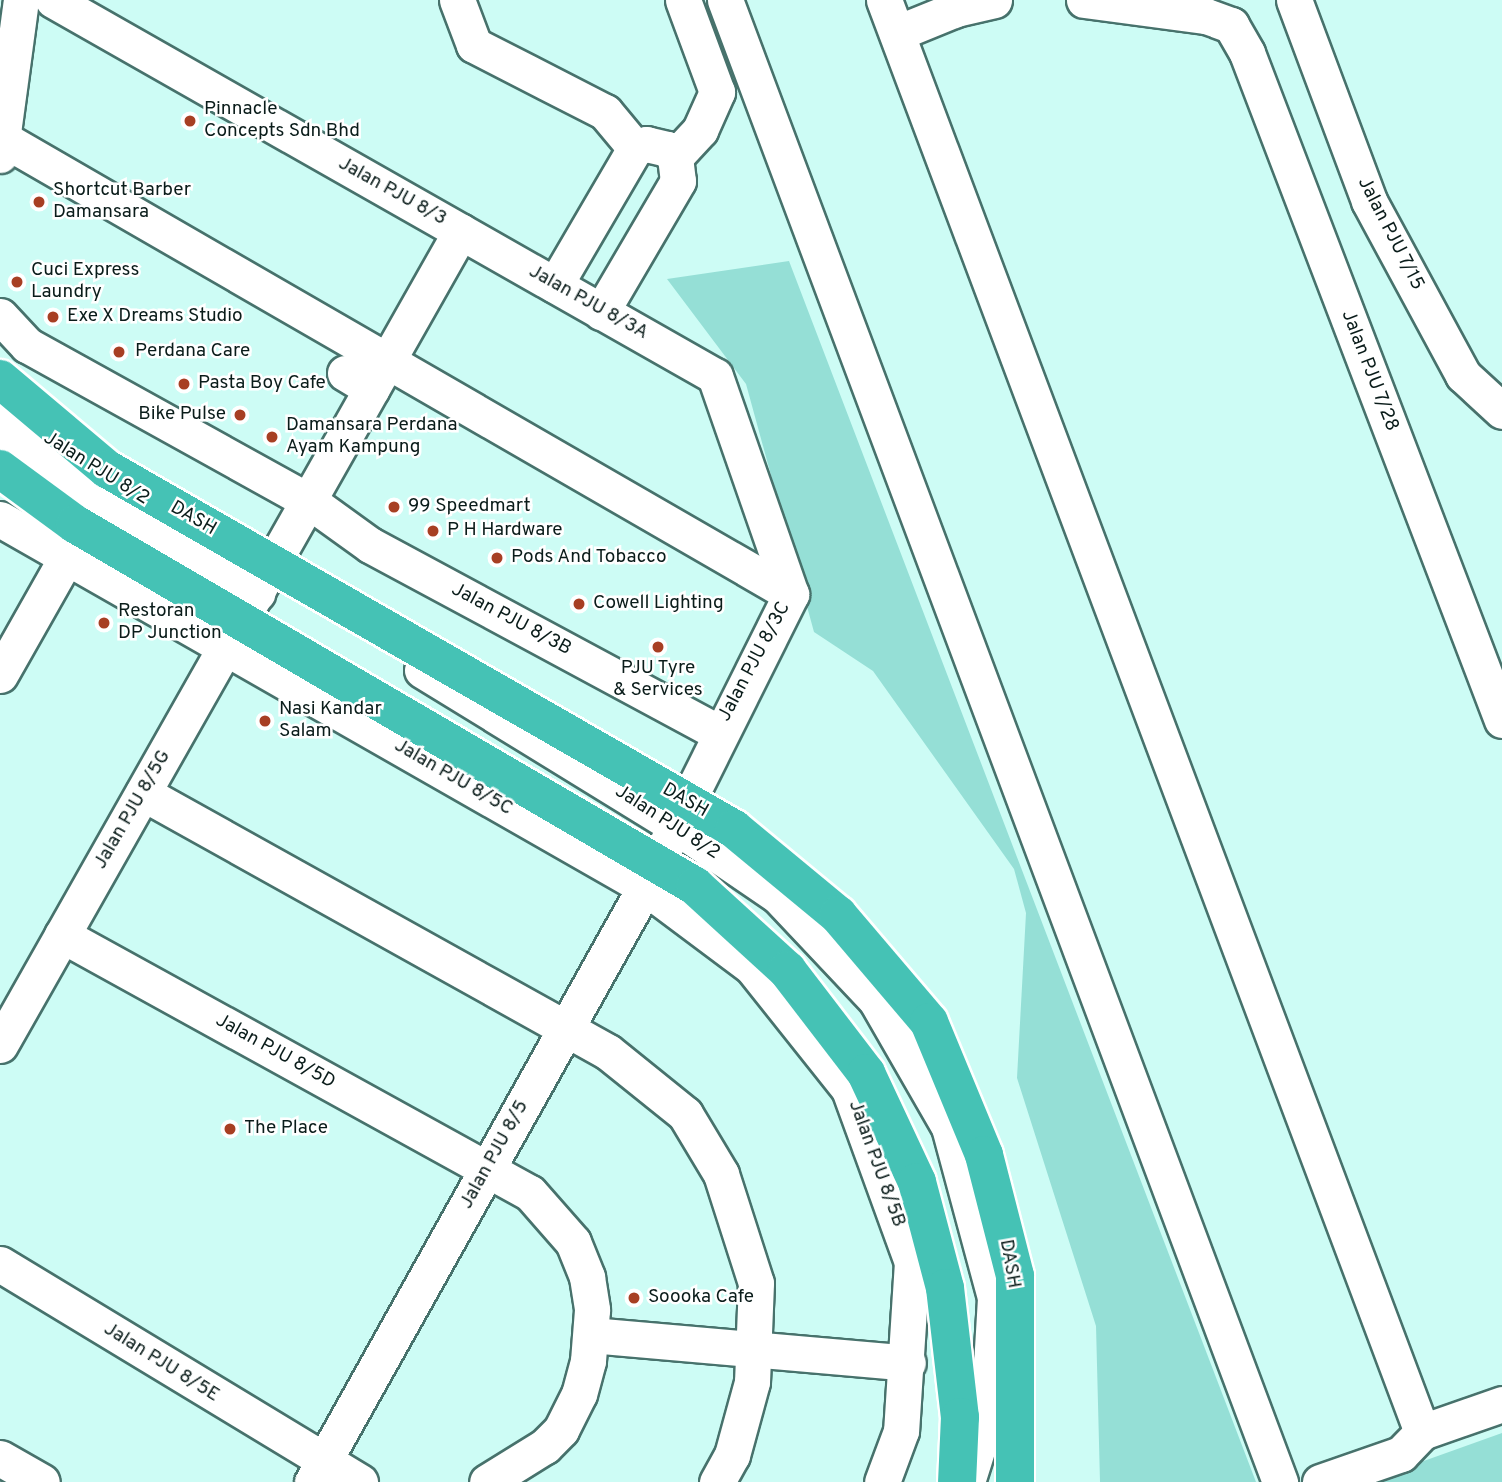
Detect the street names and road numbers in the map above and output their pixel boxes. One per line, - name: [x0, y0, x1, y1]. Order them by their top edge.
- street label: Jalan PJU 8/3: [334, 153, 450, 231]
- street label: Jalan PJU 7/15: [1352, 173, 1428, 295]
- street label: Jalan PJU 8/3A: [524, 261, 652, 345]
- street label: Jalan PJU 7/28: [1335, 307, 1403, 435]
- street label: Jalan PJU 8/2: [39, 427, 153, 511]
- street label: DASH: [166, 497, 220, 541]
- street label: Jalan PJU 8/3B: [447, 579, 575, 661]
- street label: Jalan PJU 8/3C: [714, 598, 796, 726]
- street label: Jalan PJU 8/5C: [390, 735, 516, 821]
- street label: Jalan PJU 8/5G: [90, 746, 176, 874]
- street label: DASH: [658, 779, 712, 823]
- street label: Jalan PJU 8/2: [610, 781, 724, 865]
- street label: Jalan PJU 8/5D: [211, 1010, 339, 1094]
- street label: Jalan PJU 8/5: [456, 1097, 534, 1213]
- street label: Jalan PJU 8/5B: [843, 1098, 909, 1230]
- street label: DASH: [993, 1238, 1025, 1290]
- street label: Jalan PJU 8/5E: [99, 1318, 223, 1408]

